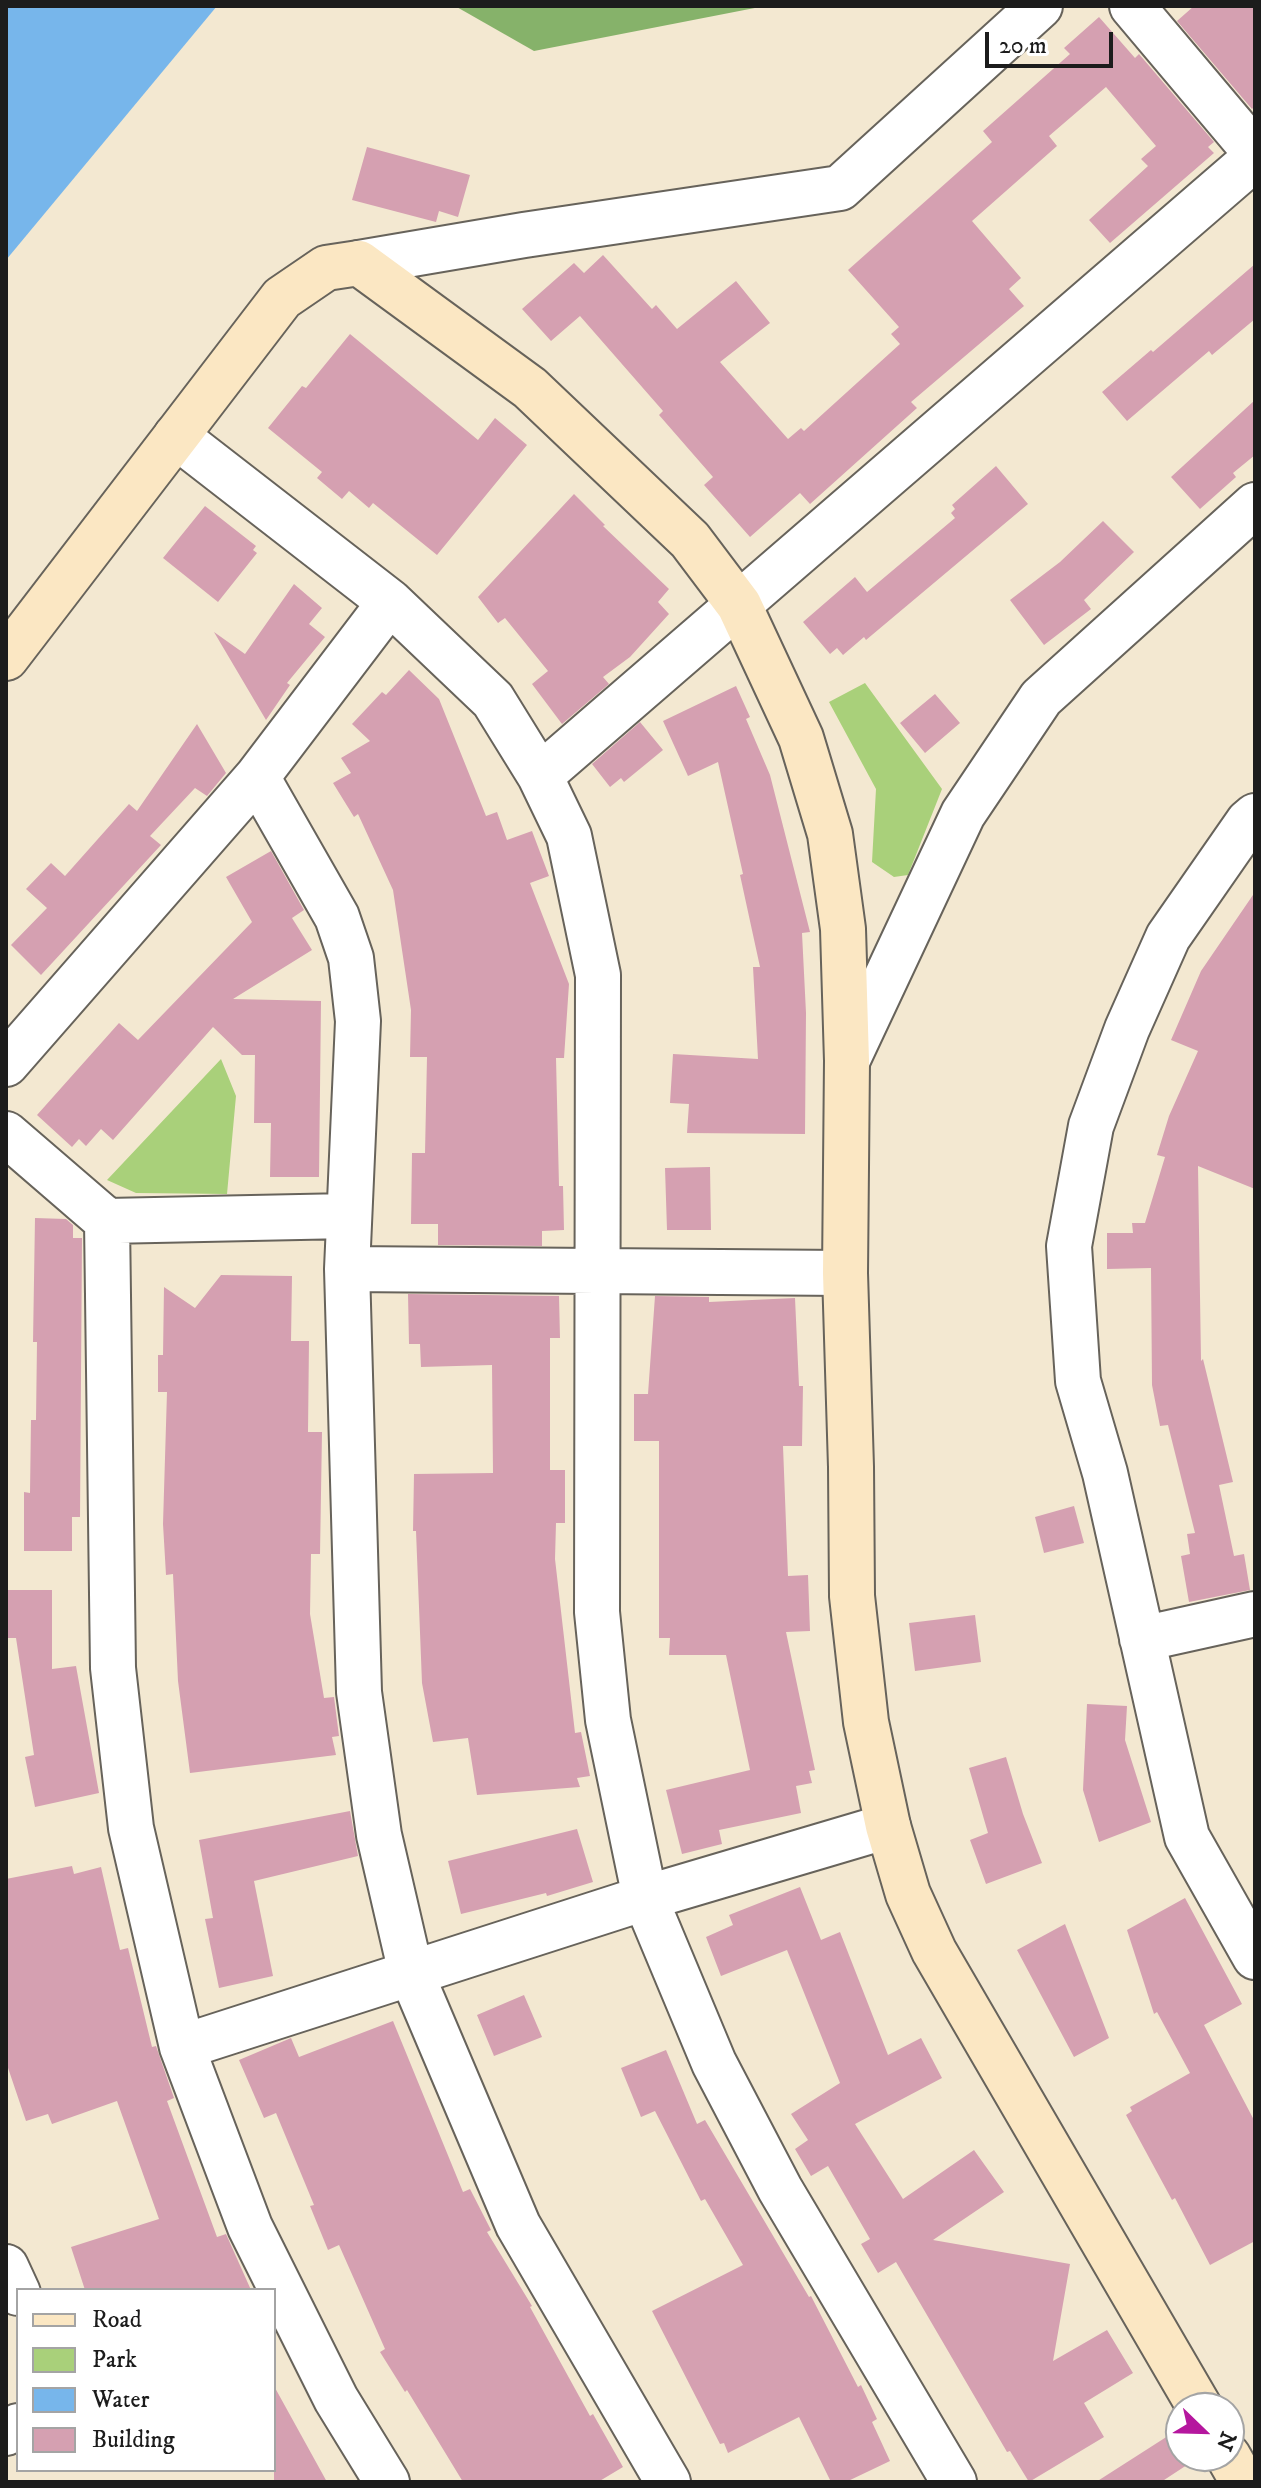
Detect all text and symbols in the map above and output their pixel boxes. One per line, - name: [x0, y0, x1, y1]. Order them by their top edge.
- scale bar: [989, 16, 1117, 66]
- text: 20 m: [999, 31, 1047, 61]
- legend: [16, 2288, 276, 2472]
- text: Road: [92, 2305, 142, 2335]
- text: Park: [92, 2345, 137, 2375]
- text: Water: [92, 2385, 149, 2415]
- north arrow: [1165, 2392, 1245, 2472]
- text: Building: [92, 2425, 175, 2455]
- text: N: [1210, 2427, 1242, 2454]

